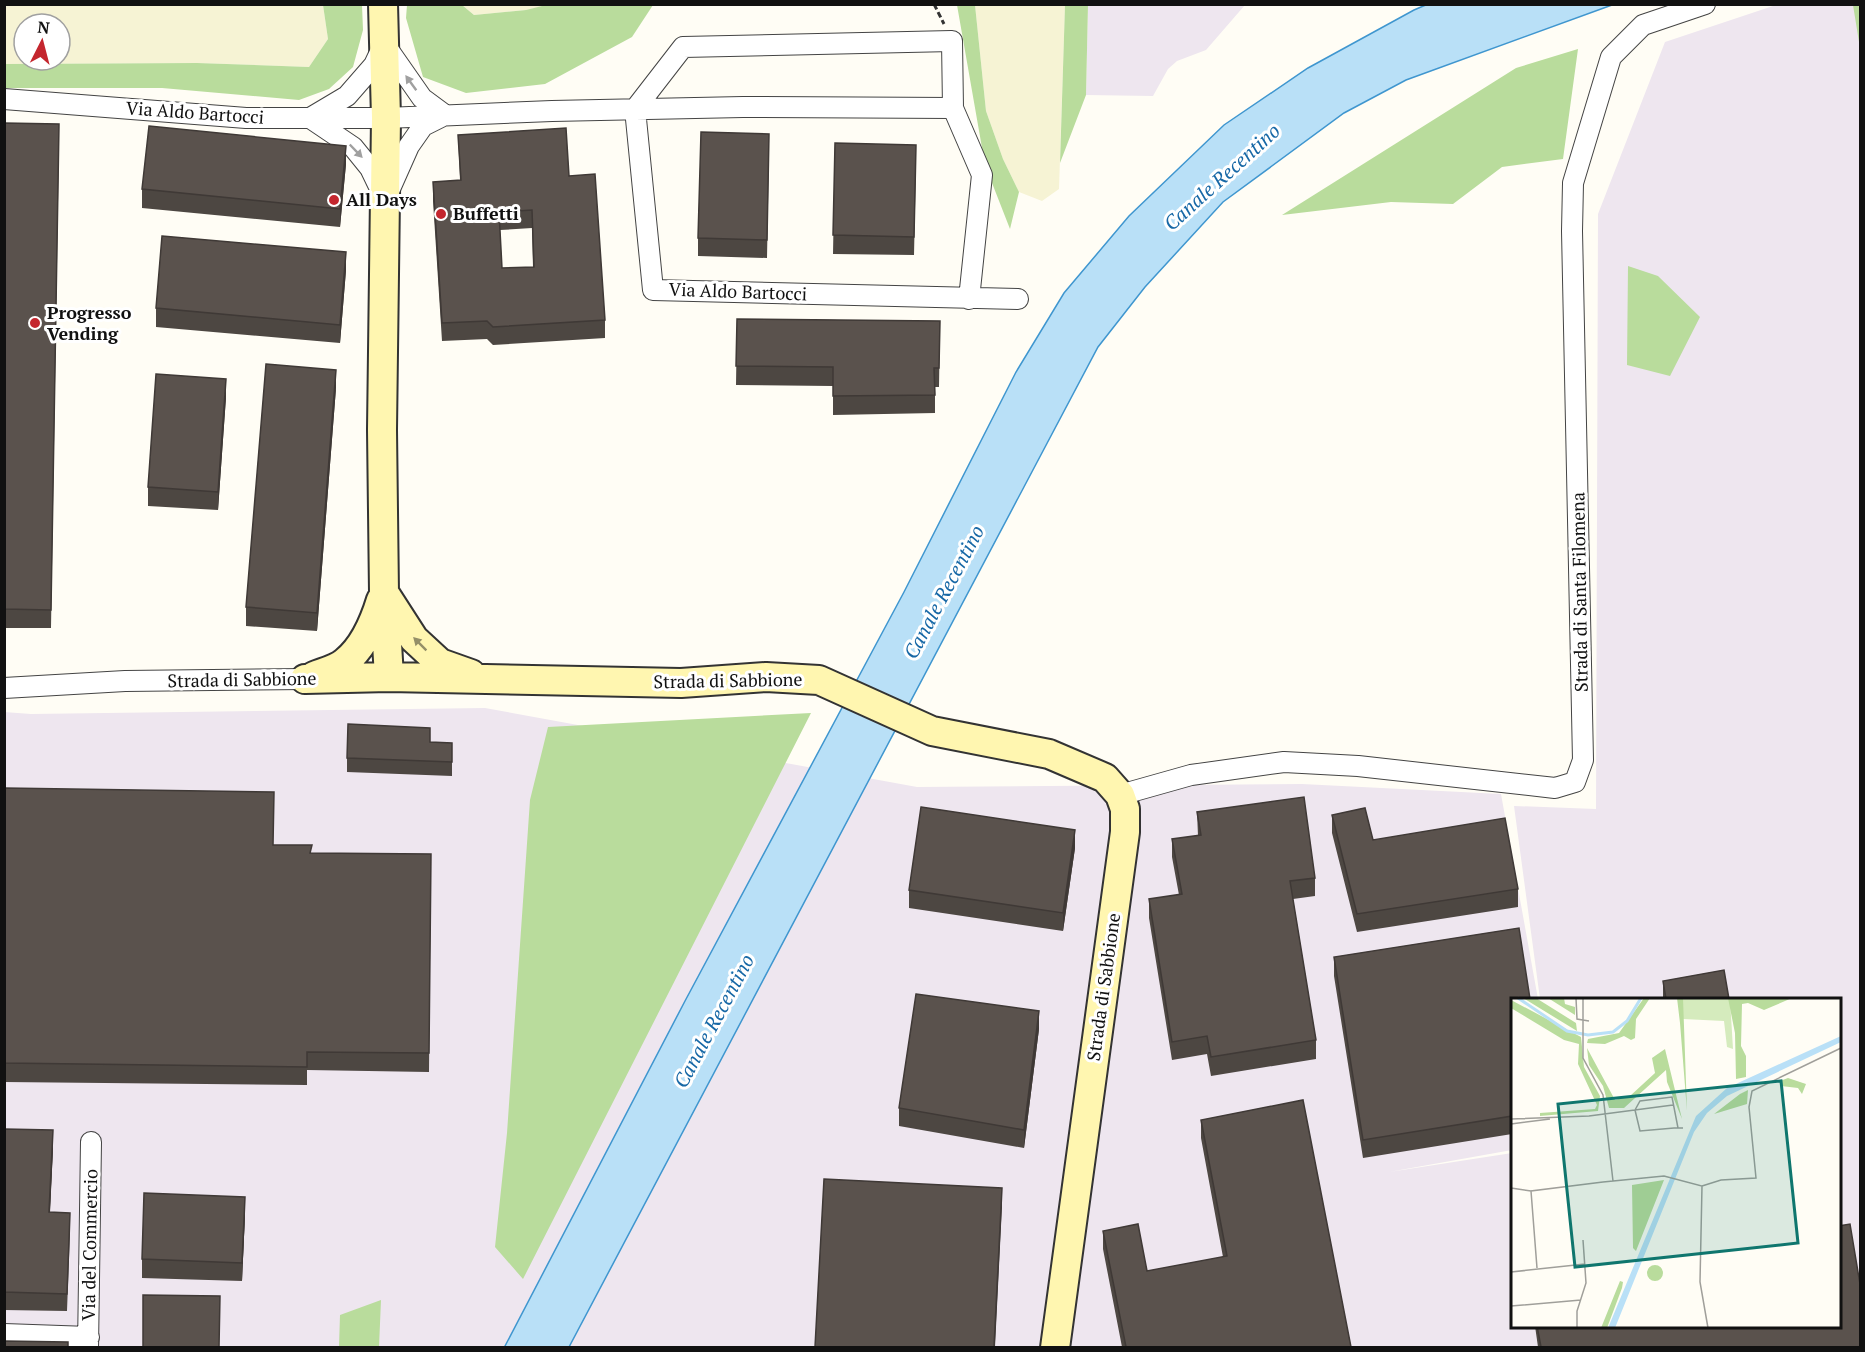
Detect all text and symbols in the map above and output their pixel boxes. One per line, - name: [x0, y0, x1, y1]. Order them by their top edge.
- north arrow: [12, 12, 72, 72]
- text: N: [36, 16, 51, 39]
- one-way arrow: [405, 75, 417, 91]
- street label: Via Aldo Bartocci: [125, 95, 265, 129]
- water label: Canale Recentino: [1158, 117, 1286, 236]
- one-way arrow: [348, 144, 362, 158]
- place label: All Days: [346, 187, 417, 211]
- marker: All Days: [327, 193, 341, 207]
- place label: Buffetti: [453, 201, 519, 225]
- marker: Buffetti: [434, 207, 448, 221]
- street label: Via Aldo Bartocci: [668, 277, 808, 305]
- place label: Progresso Vending: [47, 300, 132, 345]
- marker: Progresso Vending: [28, 316, 42, 330]
- street label: Strada di Santa Filomena: [1565, 492, 1593, 692]
- water label: Canale Recentino: [897, 520, 990, 663]
- one-way arrow: [414, 638, 428, 652]
- street label: Strada di Sabbione: [167, 666, 317, 692]
- street label: Strada di Sabbione: [653, 667, 803, 693]
- street label: Strada di Sabbione: [1081, 911, 1125, 1062]
- water label: Canale Recentino: [667, 949, 760, 1092]
- inset map: [1511, 998, 1841, 1328]
- street label: Via del Commercio: [76, 1169, 102, 1321]

